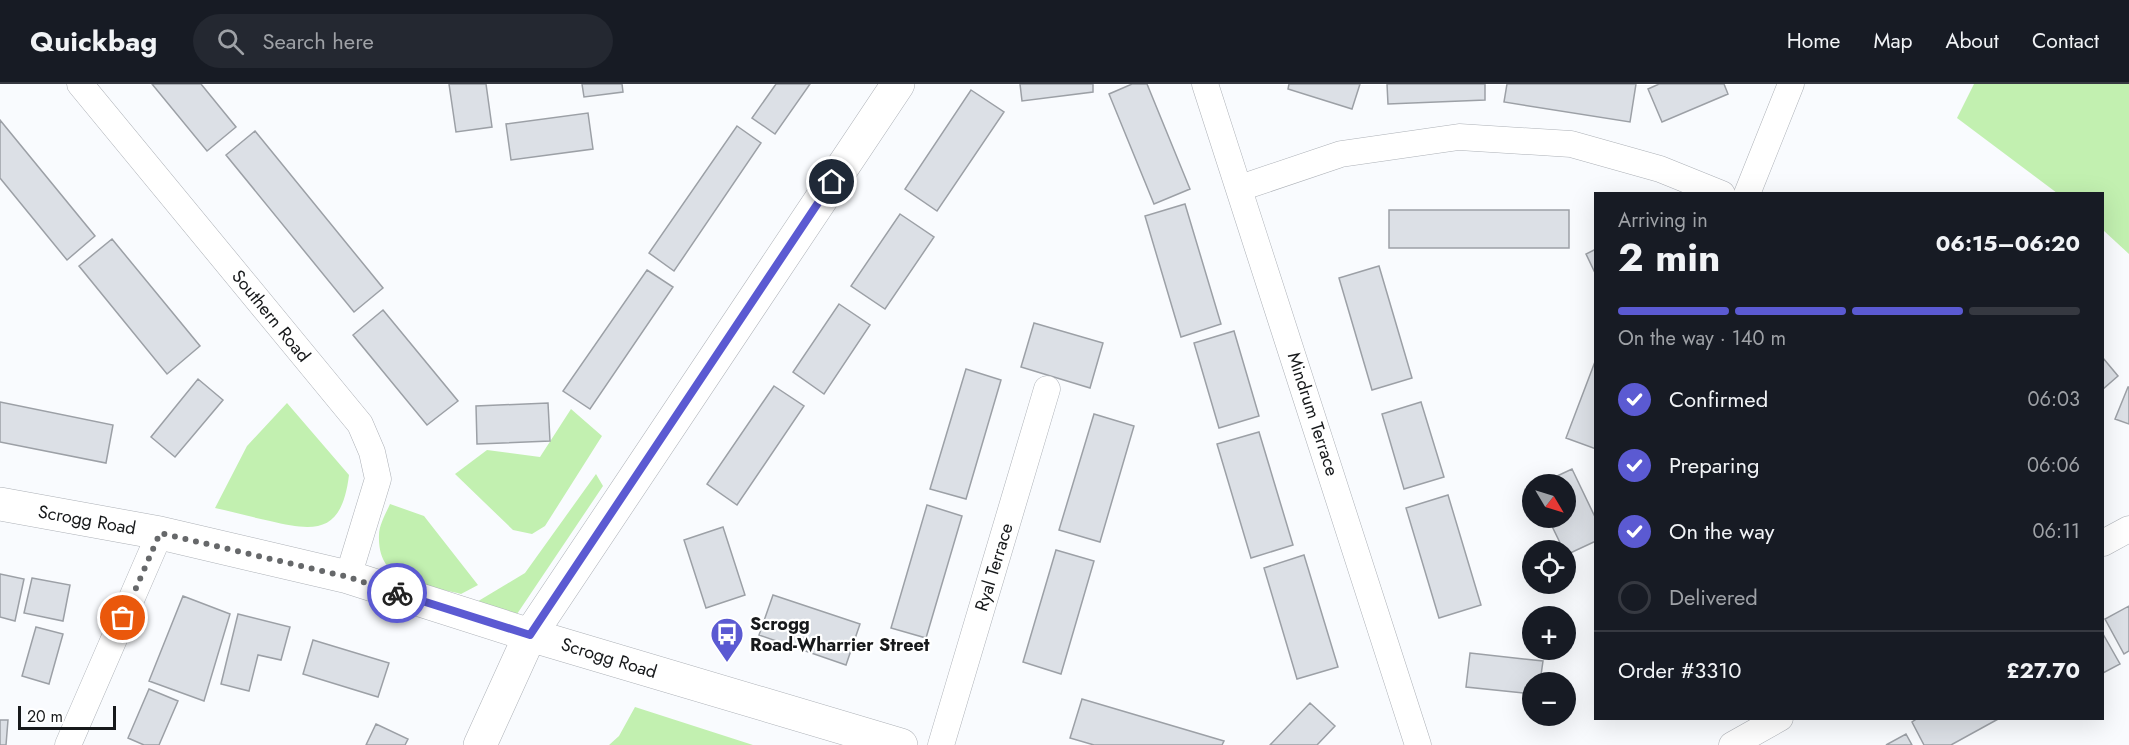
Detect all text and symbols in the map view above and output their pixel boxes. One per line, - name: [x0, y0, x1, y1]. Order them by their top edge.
- search box: [193, 14, 613, 68]
- text: Quickbag: [30, 21, 157, 62]
- icon: search: [214, 25, 247, 58]
- text: Search here: [262, 25, 374, 57]
- text: Home: [1787, 26, 1840, 56]
- text: Map: [1873, 26, 1913, 56]
- text: About: [1946, 26, 1999, 56]
- text: Contact: [2032, 26, 2099, 56]
- pin: [806, 156, 857, 207]
- icon: home: [815, 165, 848, 198]
- text: Arriving in: [1618, 206, 1708, 235]
- text: 06:15–06:20: [1936, 227, 2080, 259]
- text: 2 min: [1618, 229, 1720, 286]
- street label: Southern Road: [226, 264, 316, 368]
- text: On the way · 140 m: [1618, 324, 1786, 353]
- street label: Mindrum Terrace: [1281, 349, 1345, 479]
- icon: check: [1618, 383, 1651, 416]
- text: Confirmed: [1669, 383, 1768, 415]
- text: 06:03: [2028, 385, 2080, 414]
- icon: check: [1618, 449, 1651, 482]
- text: Preparing: [1669, 449, 1760, 481]
- text: 06:06: [2027, 451, 2080, 480]
- north arrow: [1522, 474, 1576, 528]
- map controls: [1522, 474, 1576, 726]
- street label: Scrogg Road: [36, 499, 138, 541]
- icon: check: [1618, 515, 1651, 548]
- text: On the way: [1669, 515, 1774, 547]
- text: 06:11: [2032, 517, 2080, 546]
- street label: Ryal Terrace: [968, 520, 1020, 614]
- button: locate: [1522, 540, 1576, 594]
- courier: [367, 563, 427, 623]
- icon: bike: [381, 577, 414, 610]
- text: Delivered: [1669, 581, 1758, 613]
- pin: [97, 592, 148, 643]
- icon: bag: [106, 601, 139, 634]
- button: +: [1522, 606, 1576, 660]
- place label: Scrogg Road-Wharrier Street: [750, 611, 930, 658]
- bus stop icon: Scrogg Road-Wharrier Street: [709, 616, 745, 663]
- street label: Scrogg Road: [558, 631, 660, 685]
- text: Order #3310: [1618, 654, 1741, 686]
- text: £27.70: [2006, 654, 2080, 686]
- button: −: [1522, 672, 1576, 726]
- scale bar: [18, 703, 116, 730]
- text: 20 m: [27, 705, 63, 728]

